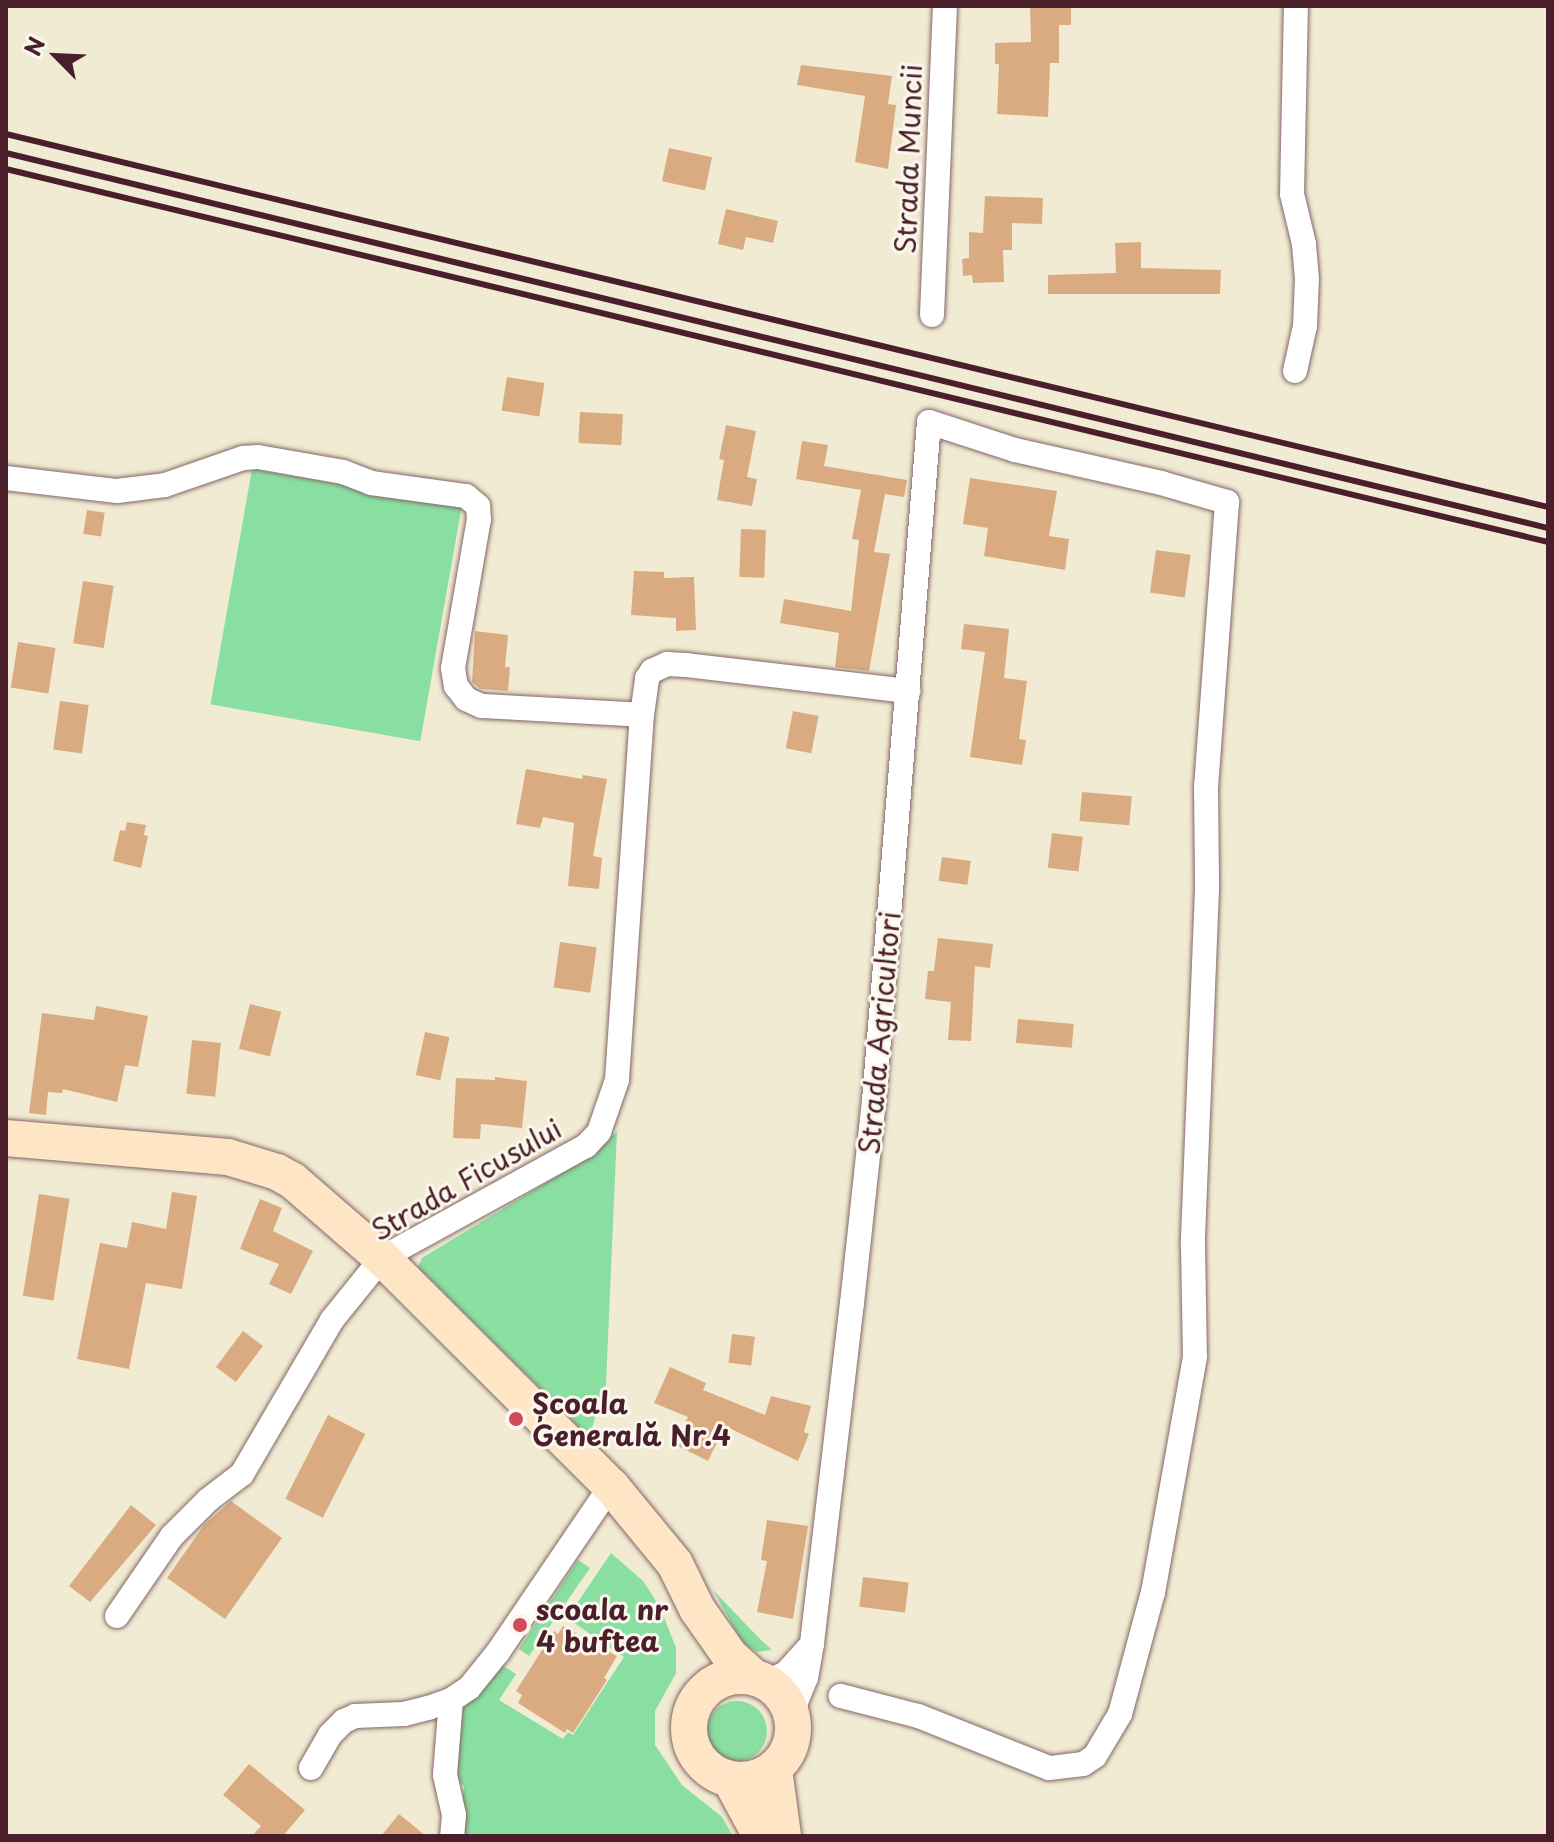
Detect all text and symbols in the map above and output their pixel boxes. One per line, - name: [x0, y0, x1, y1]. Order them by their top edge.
- north arrow: [16, 16, 96, 96]
- text: N: [15, 31, 52, 61]
- street label: Strada Muncii: [888, 63, 928, 255]
- street label: Strada Agricultori: [852, 911, 906, 1155]
- street label: Strada Ficusului: [365, 1111, 567, 1247]
- place label: Școala Generală Nr.4: [532, 1386, 731, 1452]
- marker: Școala Generală Nr.4: [507, 1410, 525, 1428]
- place label: scoala nr 4 buftea: [536, 1592, 669, 1658]
- marker: scoala nr 4 buftea: [511, 1616, 529, 1634]

